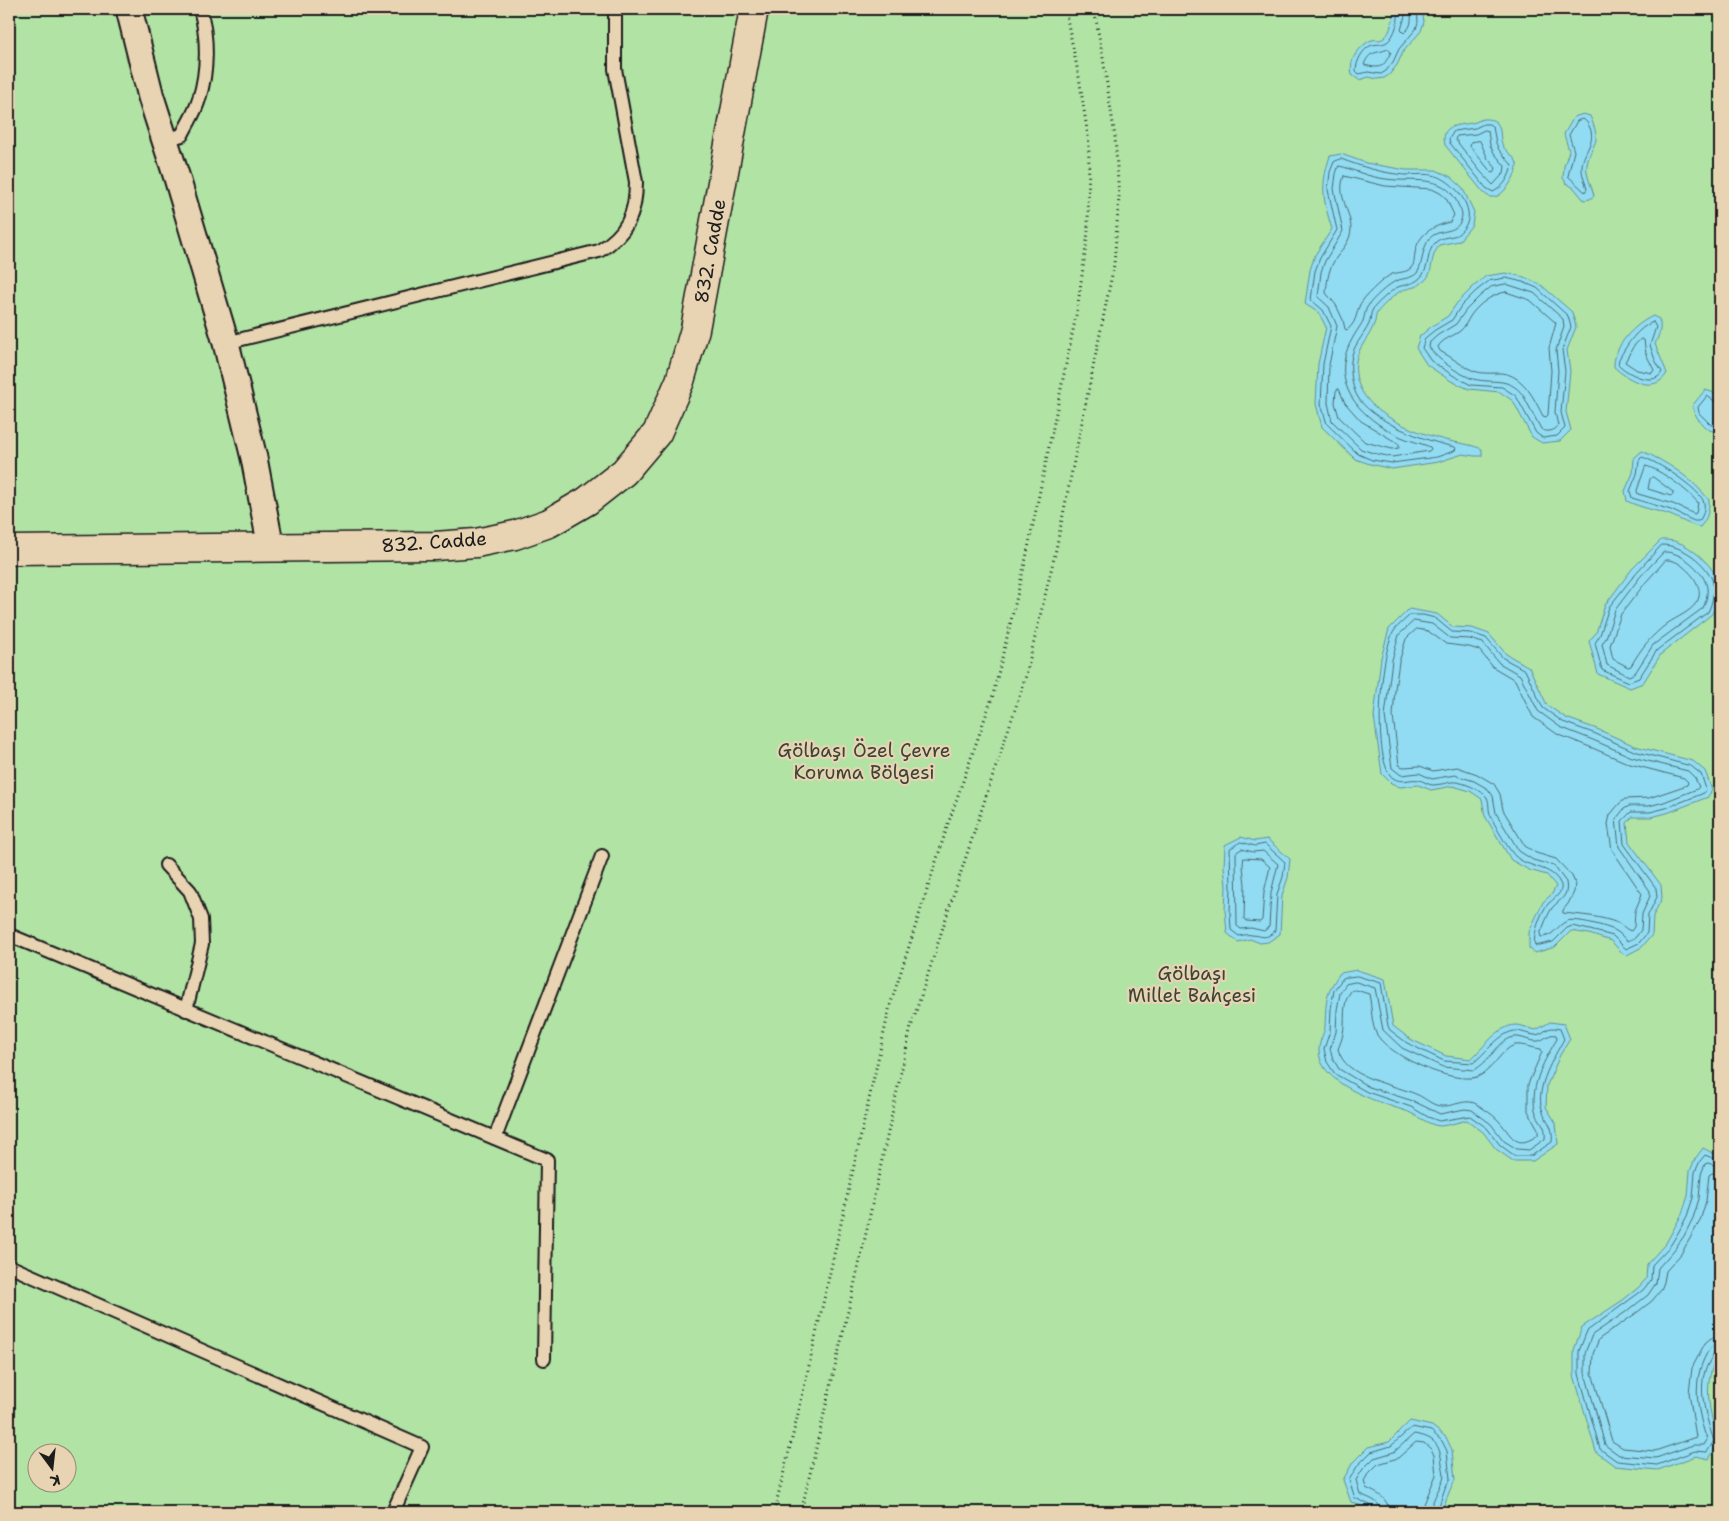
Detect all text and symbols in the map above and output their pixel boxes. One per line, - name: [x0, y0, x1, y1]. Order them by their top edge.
- street label: 832. Cadde: [689, 197, 731, 305]
- street label: 832. Cadde: [380, 526, 488, 558]
- park label: Gölbaşı Özel Çevre Koruma Bölgesi: [778, 738, 950, 785]
- park label: Gölbaşı Millet Bahçesi: [1128, 961, 1256, 1008]
- north arrow: [28, 1444, 78, 1494]
- text: K: [48, 1471, 62, 1491]

